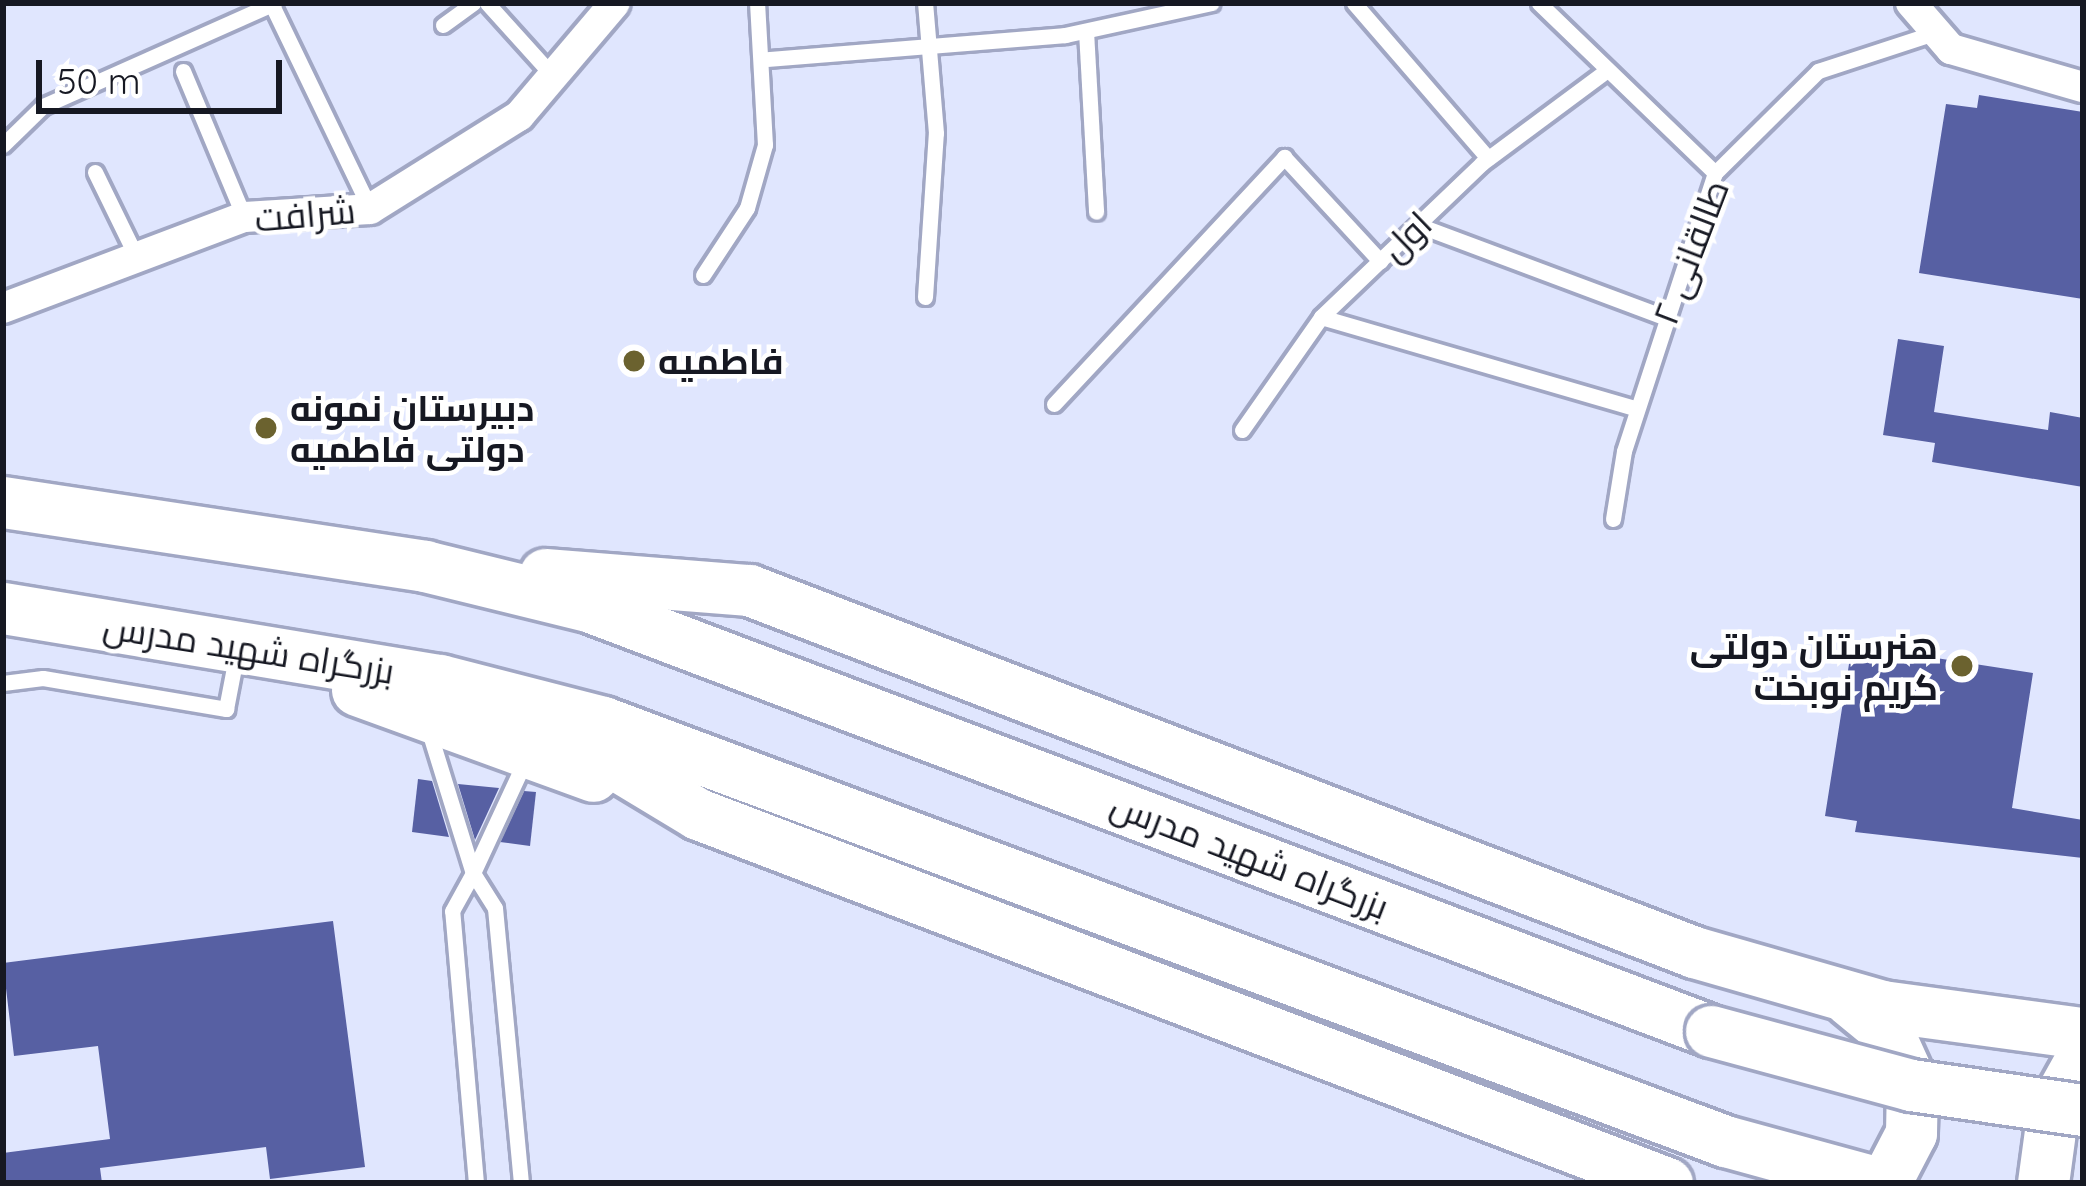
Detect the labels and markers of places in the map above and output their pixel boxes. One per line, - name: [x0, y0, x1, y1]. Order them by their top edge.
- place label: فاطمیه: [658, 339, 784, 383]
- marker: فاطمیه: [621, 348, 647, 374]
- place label: دبیرستان نمونه دولتی فاطمیه: [290, 385, 534, 470]
- marker: دبیرستان نمونه دولتی فاطمیه: [253, 415, 279, 441]
- place label: هنرستان دولتی کریم نوبخت: [1690, 623, 1938, 708]
- marker: هنرستان دولتی کریم نوبخت: [1949, 653, 1975, 679]

